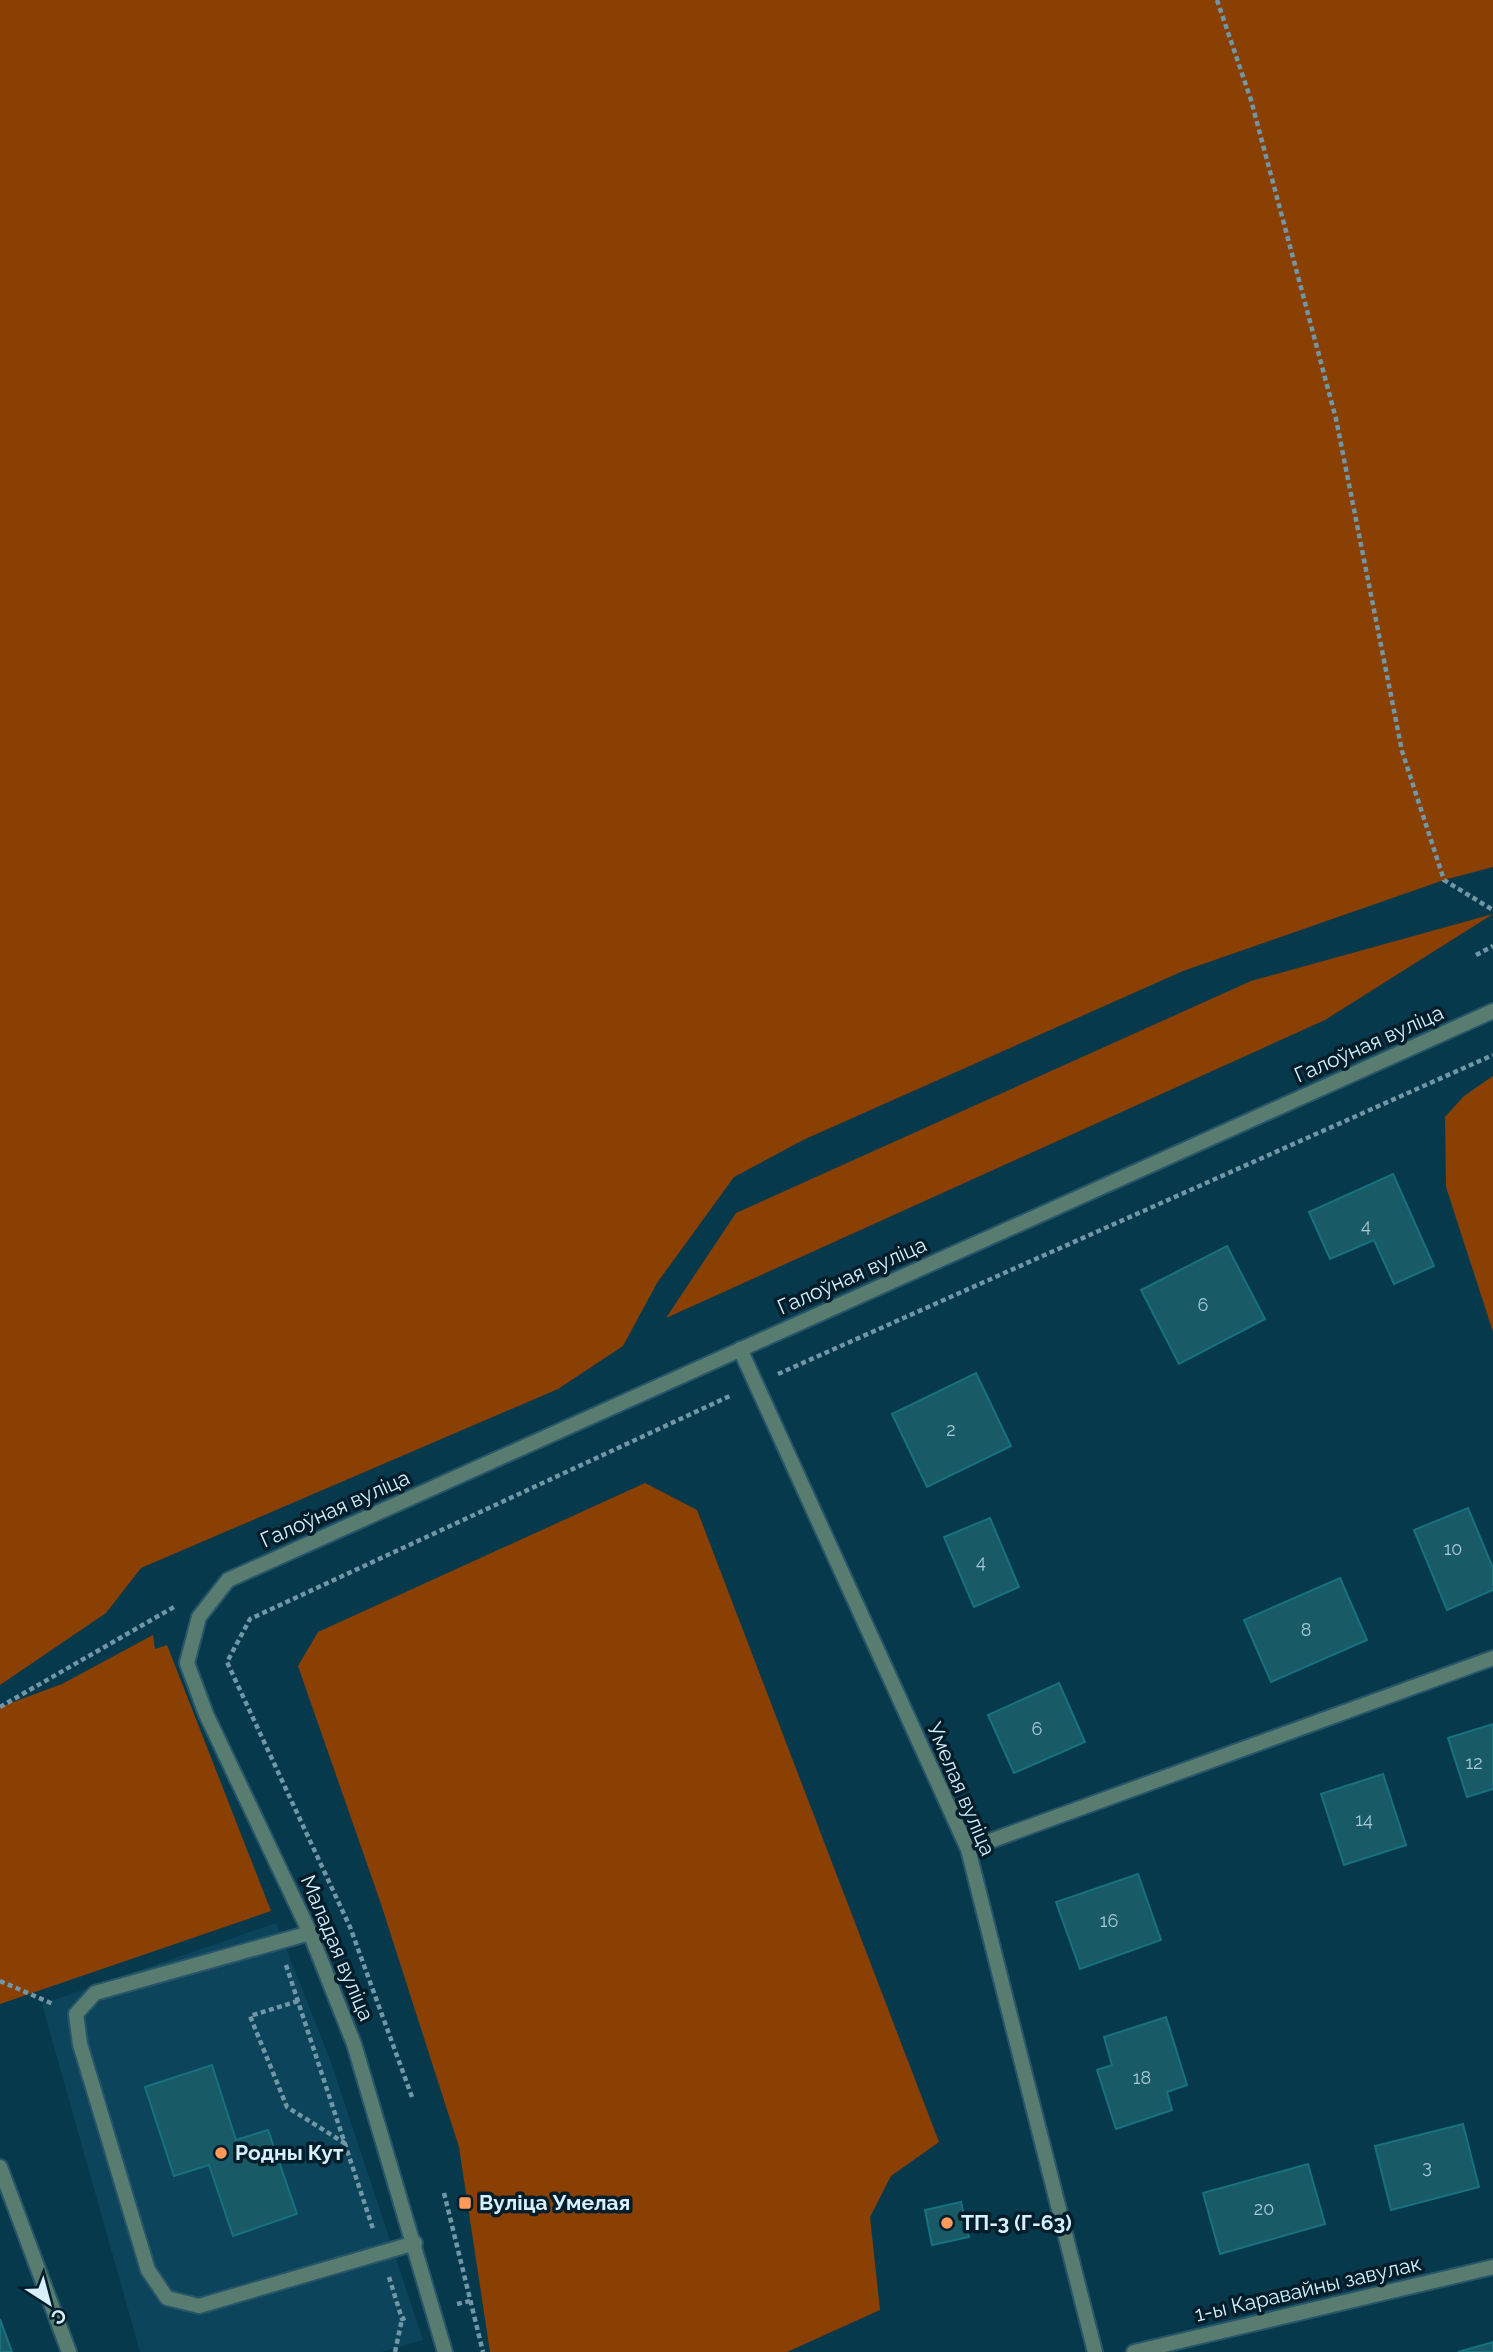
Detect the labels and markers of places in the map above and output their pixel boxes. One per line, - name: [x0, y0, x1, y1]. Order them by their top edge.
- place label: Родны Кут: [235, 2140, 344, 2165]
- marker: Родны Кут: [213, 2145, 229, 2161]
- place label: Вуліца Умелая: [479, 2190, 630, 2215]
- marker: Вуліца Умелая: [457, 2195, 473, 2211]
- place label: ТП-3 (Г-63): [961, 2210, 1072, 2235]
- marker: ТП-3 (Г-63): [939, 2215, 955, 2231]

